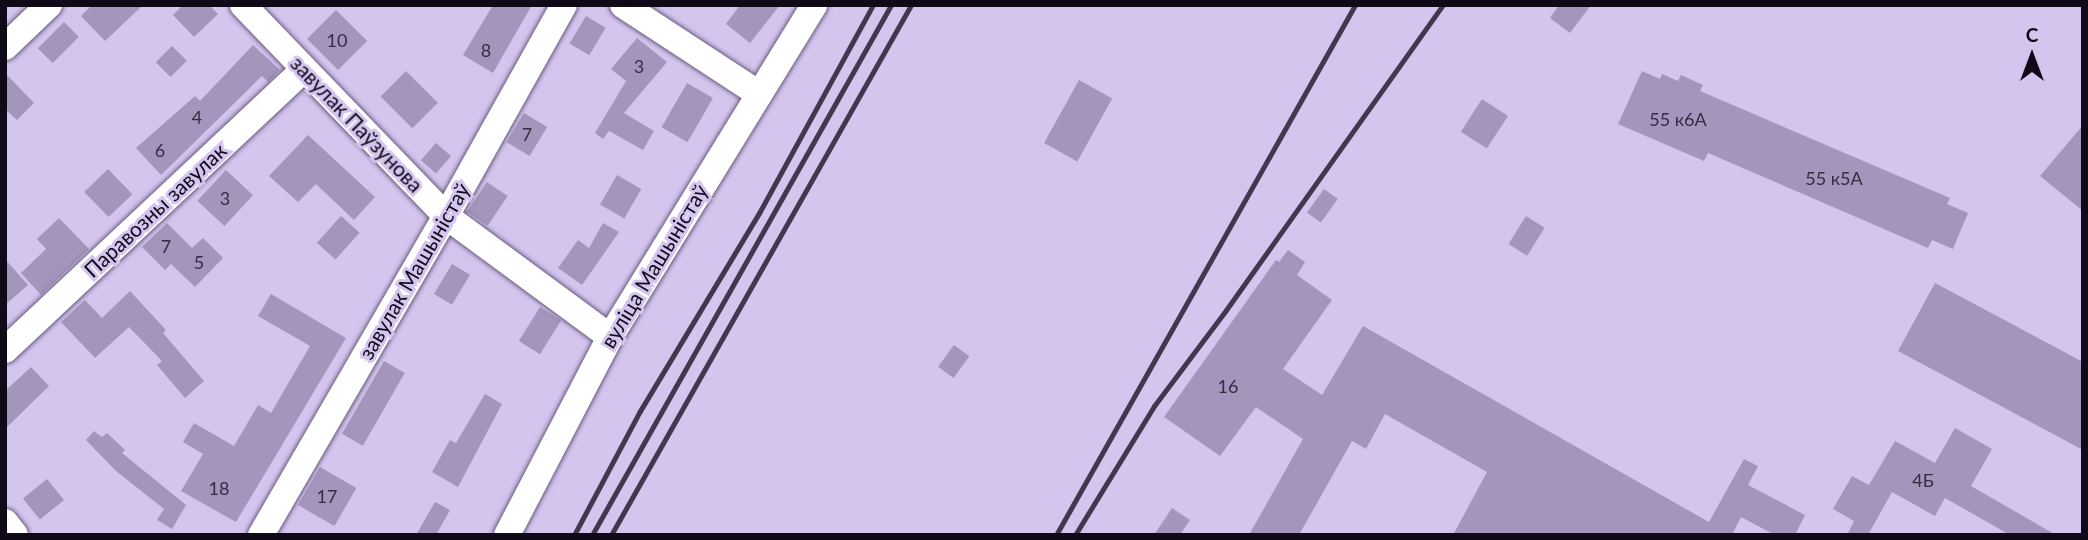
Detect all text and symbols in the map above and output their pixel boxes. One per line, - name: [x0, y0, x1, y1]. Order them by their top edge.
- north arrow: [1997, 21, 2067, 91]
- text: С: [2026, 23, 2038, 46]
- house number: 10: [327, 29, 347, 51]
- house number: 8: [481, 39, 491, 61]
- street label: завулак Паўзунова: [286, 51, 428, 197]
- house number: 3: [634, 55, 644, 77]
- house number: 4: [192, 106, 202, 128]
- house number: 55 к6А: [1649, 108, 1707, 130]
- house number: 7: [522, 123, 532, 145]
- street label: Паравозны завулак: [79, 138, 231, 282]
- house number: 6: [155, 139, 165, 161]
- house number: 55 к5А: [1805, 167, 1863, 189]
- street label: завулак Машыністаў: [353, 178, 475, 364]
- street label: вуліца Машыністаў: [595, 180, 713, 352]
- house number: 3: [220, 187, 230, 209]
- house number: 7: [161, 235, 171, 257]
- house number: 5: [194, 251, 204, 273]
- house number: 16: [1218, 375, 1238, 397]
- house number: 4Б: [1912, 469, 1934, 491]
- house number: 18: [209, 477, 229, 499]
- house number: 17: [317, 485, 337, 507]

